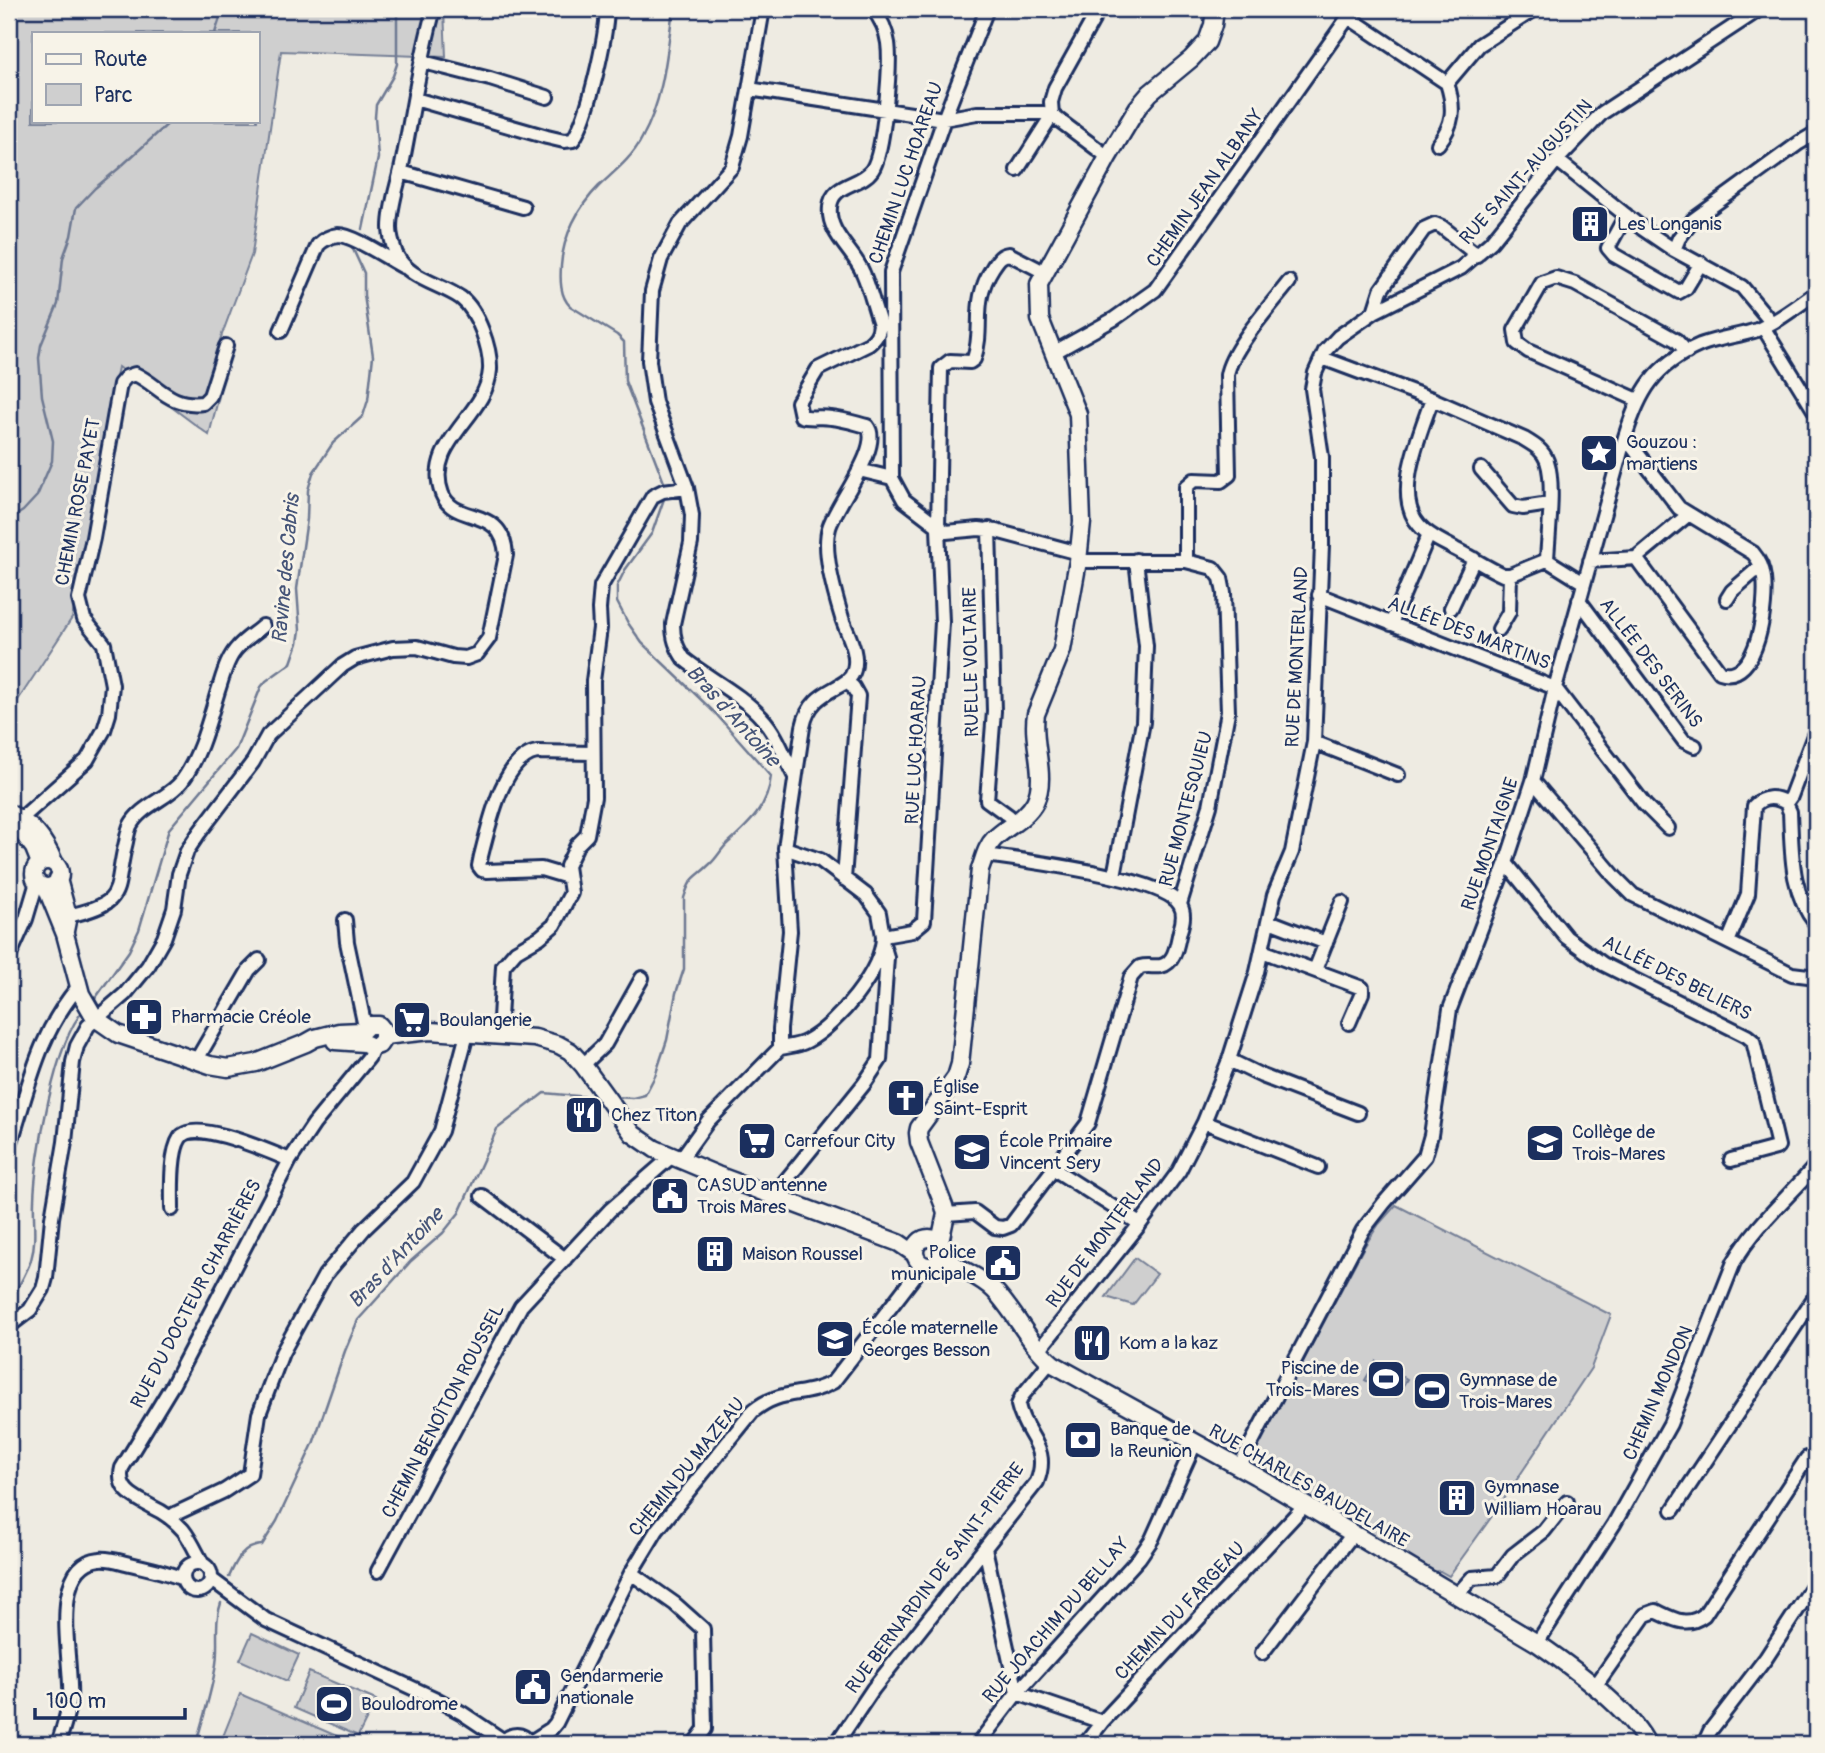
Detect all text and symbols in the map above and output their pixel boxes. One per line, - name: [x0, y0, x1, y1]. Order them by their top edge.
- legend: [32, 32, 259, 122]
- text: Route: [94, 46, 147, 73]
- street label: CHEMIN LUC HOAREAU: [864, 79, 948, 267]
- text: Parc: [94, 82, 133, 109]
- street label: RUE SAINT-AUGUSTIN: [1454, 94, 1598, 250]
- street label: CHEMIN JEAN ALBANY: [1141, 104, 1269, 272]
- building icon: Les Longanis: [1569, 203, 1611, 245]
- place label: Les Longanis: [1617, 212, 1722, 236]
- street label: CHEMIN ROSE PAYET: [50, 416, 106, 588]
- place label: Gouzou : martiens: [1626, 430, 1698, 476]
- place icon: Gouzou : martiens: [1578, 432, 1620, 474]
- water label: Ravine des Cabris: [266, 490, 306, 645]
- street label: RUE DE MONTERLAND: [1280, 566, 1314, 748]
- street label: RUELLE VOLTAIRE: [958, 587, 984, 737]
- street label: ALLÉE DES MARTINS: [1384, 591, 1554, 675]
- street label: ALLÉE DES SERINS: [1594, 593, 1708, 733]
- water label: Bras d'Antoine: [680, 659, 788, 775]
- street label: RUE LUC HOARAU: [900, 675, 932, 825]
- street label: RUE MONTESQUIEU: [1154, 729, 1218, 889]
- street label: RUE MONTAIGNE: [1456, 774, 1524, 914]
- street label: ALLÉE DES BELIERS: [1598, 930, 1756, 1026]
- pharmacy icon: Pharmacie Créole: [123, 996, 165, 1038]
- supermarket icon: Boulangerie: [391, 999, 433, 1041]
- place label: Pharmacie Créole: [171, 1005, 312, 1029]
- place label: Boulangerie: [439, 1008, 532, 1032]
- place label: Église Saint-Esprit: [933, 1075, 1028, 1121]
- church icon: Église Saint-Esprit: [885, 1077, 927, 1119]
- restaurant icon: Chez Titon: [563, 1094, 605, 1136]
- place label: Chez Titon: [611, 1103, 697, 1127]
- supermarket icon: Carrefour City: [736, 1120, 778, 1162]
- place label: Collège de Trois-Mares: [1572, 1120, 1666, 1166]
- school or university icon: Collège de Trois-Mares: [1524, 1122, 1566, 1164]
- place label: Carrefour City: [784, 1129, 895, 1153]
- place label: École Primaire Vincent Sery: [999, 1129, 1113, 1175]
- school or university icon: École Primaire Vincent Sery: [951, 1131, 993, 1173]
- street label: RUE DE MONTERLAND: [1041, 1153, 1169, 1313]
- place label: CASUD antenne Trois Mares: [697, 1173, 828, 1219]
- street label: RUE DU DOCTEUR CHARRIÈRES: [125, 1175, 267, 1413]
- public building icon: CASUD antenne Trois Mares: [649, 1175, 691, 1217]
- water label: Bras d'Antoine: [342, 1200, 451, 1314]
- building icon: Maison Roussel: [694, 1233, 736, 1275]
- place label: Police municipale: [891, 1240, 977, 1286]
- place label: Maison Roussel: [742, 1242, 863, 1266]
- public building icon: Police municipale: [982, 1242, 1024, 1284]
- street label: CHEMIN BENOÎTON ROUSSEL: [376, 1300, 510, 1522]
- place label: École maternelle Georges Besson: [862, 1316, 999, 1362]
- school or university icon: École maternelle Georges Besson: [814, 1318, 856, 1360]
- restaurant icon: Kom a la kaz: [1071, 1322, 1113, 1364]
- street label: CHEMIN MONDON: [1618, 1322, 1698, 1464]
- place label: Kom a la kaz: [1119, 1331, 1218, 1355]
- place label: Piscine de Trois-Mares: [1266, 1356, 1360, 1402]
- sports icon: Piscine de Trois-Mares: [1365, 1358, 1407, 1400]
- place label: Gymnase de Trois-Mares: [1459, 1368, 1558, 1414]
- sports icon: Gymnase de Trois-Mares: [1411, 1370, 1453, 1412]
- street label: CHEMIN DU MAZEAU: [624, 1393, 750, 1541]
- place label: Banque de la Reunion: [1110, 1417, 1192, 1463]
- bank icon: Banque de la Reunion: [1062, 1419, 1104, 1461]
- street label: RUE CHARLES BAUDELAIRE: [1205, 1419, 1413, 1553]
- street label: RUE BERNARDIN DE SAINT-PIERRE: [840, 1458, 1030, 1698]
- place label: Gymnase William Hoarau: [1484, 1475, 1602, 1521]
- building icon: Gymnase William Hoarau: [1436, 1477, 1478, 1519]
- street label: RUE JOACHIM DU BELLAY: [977, 1532, 1135, 1708]
- street label: CHEMIN DU FARGEAU: [1110, 1537, 1250, 1685]
- place label: Gendarmerie nationale: [560, 1664, 664, 1710]
- public building icon: Gendarmerie nationale: [512, 1666, 554, 1708]
- scale bar: [35, 1676, 186, 1720]
- sports icon: Boulodrome: [313, 1683, 355, 1725]
- text: 100 m: [46, 1688, 106, 1715]
- place label: Boulodrome: [361, 1692, 458, 1716]

